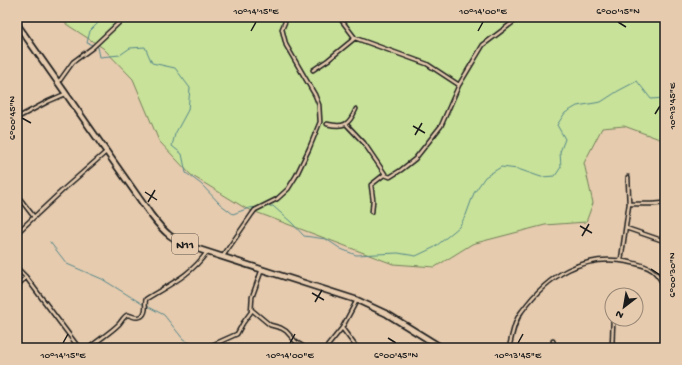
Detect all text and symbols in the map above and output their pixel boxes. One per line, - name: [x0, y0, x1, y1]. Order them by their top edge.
- text: 10°14'15"E: [232, 6, 279, 18]
- text: 10°14'00"E: [458, 6, 507, 18]
- text: 6°00'15"N: [596, 6, 640, 18]
- text: 10°13'45"E: [667, 82, 679, 130]
- text: 6°00'45"N: [7, 95, 19, 140]
- road number: N11: [172, 234, 198, 254]
- text: 6°00'30"N: [667, 252, 679, 298]
- north arrow: [604, 287, 644, 327]
- text: N: [614, 307, 626, 321]
- text: 10°14'15"E: [39, 350, 86, 362]
- text: 10°14'00"E: [265, 350, 314, 362]
- text: 6°00'45"N: [374, 350, 419, 362]
- text: 10°13'45"E: [494, 350, 542, 362]

